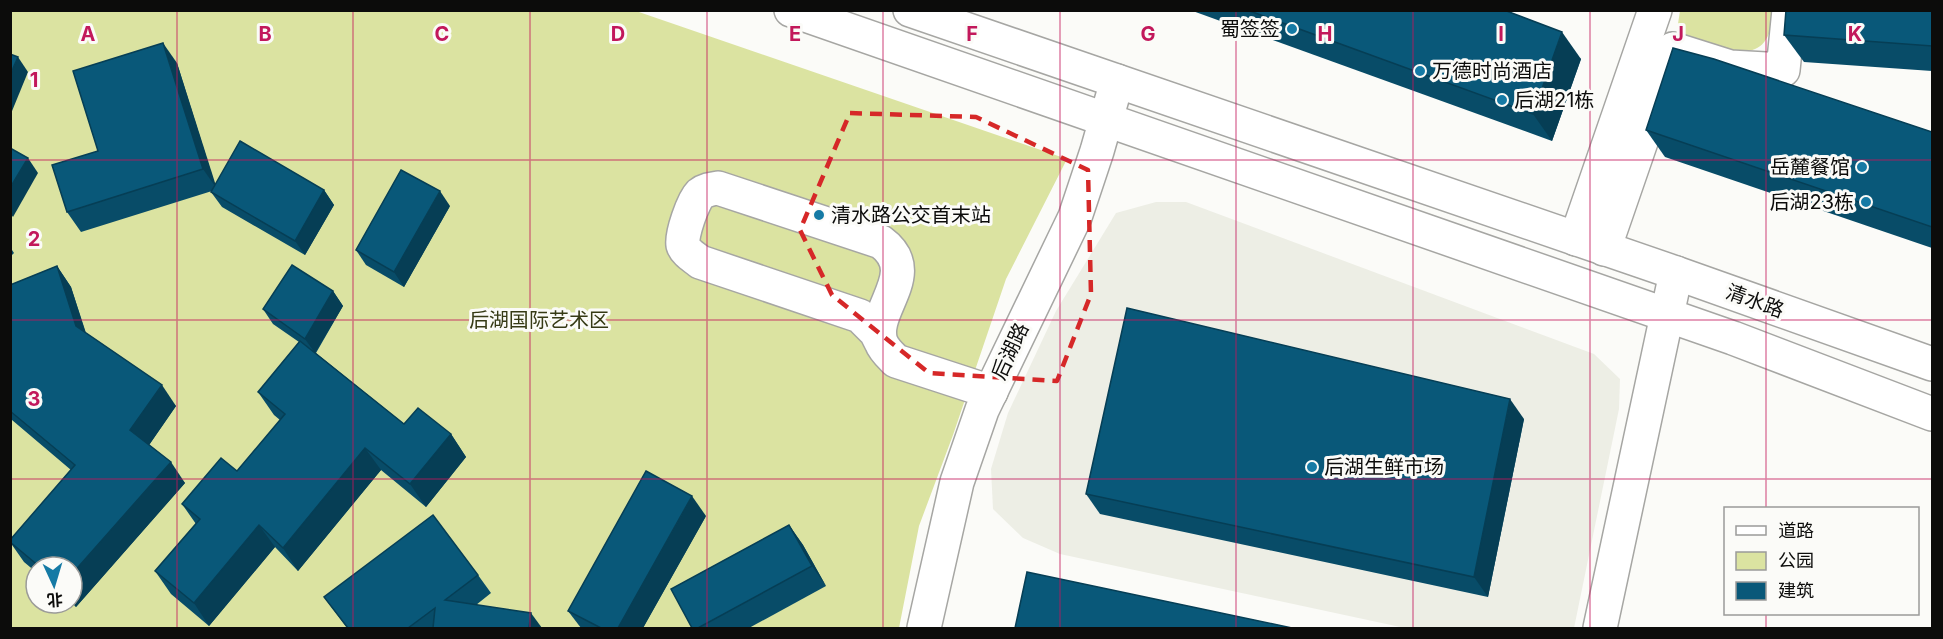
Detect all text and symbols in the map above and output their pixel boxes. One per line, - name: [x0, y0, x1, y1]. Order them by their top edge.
- place label: 蜀签签: [1220, 17, 1280, 41]
- text: A: [81, 22, 96, 46]
- text: B: [258, 22, 272, 46]
- text: C: [435, 22, 449, 46]
- text: D: [611, 22, 625, 46]
- text: E: [789, 22, 801, 46]
- text: F: [966, 22, 978, 46]
- text: G: [1140, 22, 1156, 46]
- marker: 蜀签签: [1285, 22, 1299, 36]
- text: H: [1318, 22, 1332, 46]
- text: I: [1498, 22, 1504, 46]
- text: J: [1672, 22, 1684, 46]
- text: K: [1848, 22, 1862, 46]
- place label: 万德时尚酒店: [1432, 59, 1552, 83]
- marker: 万德时尚酒店: [1413, 64, 1427, 78]
- text: 1: [30, 68, 38, 92]
- place label: 后湖21栋: [1514, 88, 1594, 112]
- marker: 后湖21栋: [1495, 93, 1509, 107]
- place label: 岳麓餐馆: [1770, 155, 1850, 179]
- marker: 岳麓餐馆: [1855, 160, 1869, 174]
- place label: 后湖23栋: [1769, 190, 1854, 214]
- marker: 后湖23栋: [1859, 195, 1873, 209]
- place label: 清水路公交首末站: [831, 203, 991, 227]
- marker: 清水路公交首末站: [812, 208, 826, 222]
- text: 2: [28, 227, 40, 251]
- street label: 清水路: [1723, 279, 1787, 323]
- park label: 后湖国际艺术区: [469, 308, 609, 332]
- street label: 后湖路: [986, 319, 1034, 383]
- text: 3: [28, 387, 40, 411]
- place label: 后湖生鲜市场: [1324, 455, 1444, 479]
- marker: 后湖生鲜市场: [1305, 460, 1319, 474]
- legend: [1724, 507, 1919, 615]
- text: 道路: [1778, 520, 1814, 541]
- text: 公园: [1778, 550, 1814, 571]
- north arrow: [24, 555, 84, 615]
- text: 建筑: [1778, 580, 1814, 601]
- text: 北: [46, 589, 64, 610]

